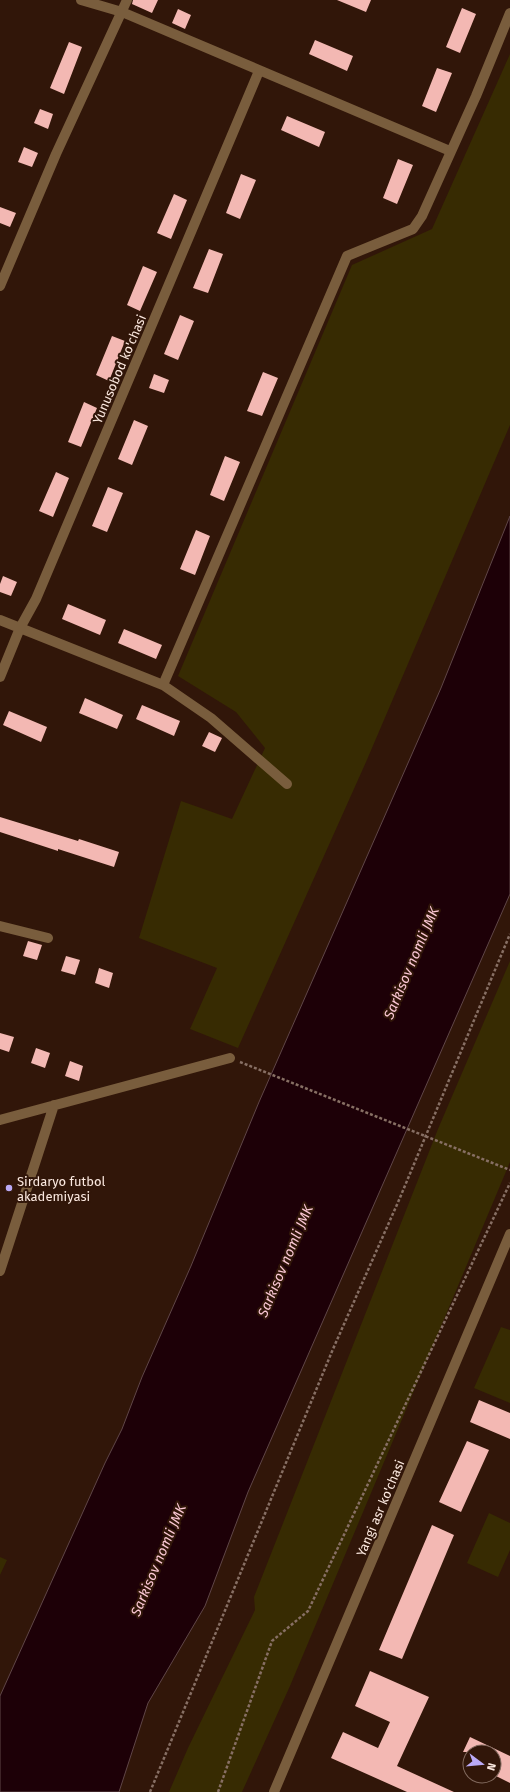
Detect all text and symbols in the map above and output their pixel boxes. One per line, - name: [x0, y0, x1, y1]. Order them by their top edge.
- street label: Yunusobod ko'chasi: [90, 313, 149, 426]
- water label: Sarkisov nomli JMK: [380, 904, 443, 1023]
- place label: Sirdaryo futbol akademiyasi: [17, 1174, 106, 1204]
- marker: Sirdaryo futbol akademiyasi: [4, 1183, 14, 1193]
- water label: Sarkisov nomli JMK: [254, 1202, 317, 1321]
- street label: Yangi asr ko'chasi: [353, 1458, 408, 1559]
- water label: Sarkisov nomli JMK: [127, 1501, 190, 1620]
- north arrow: [462, 1744, 502, 1784]
- text: N: [484, 1761, 498, 1772]

